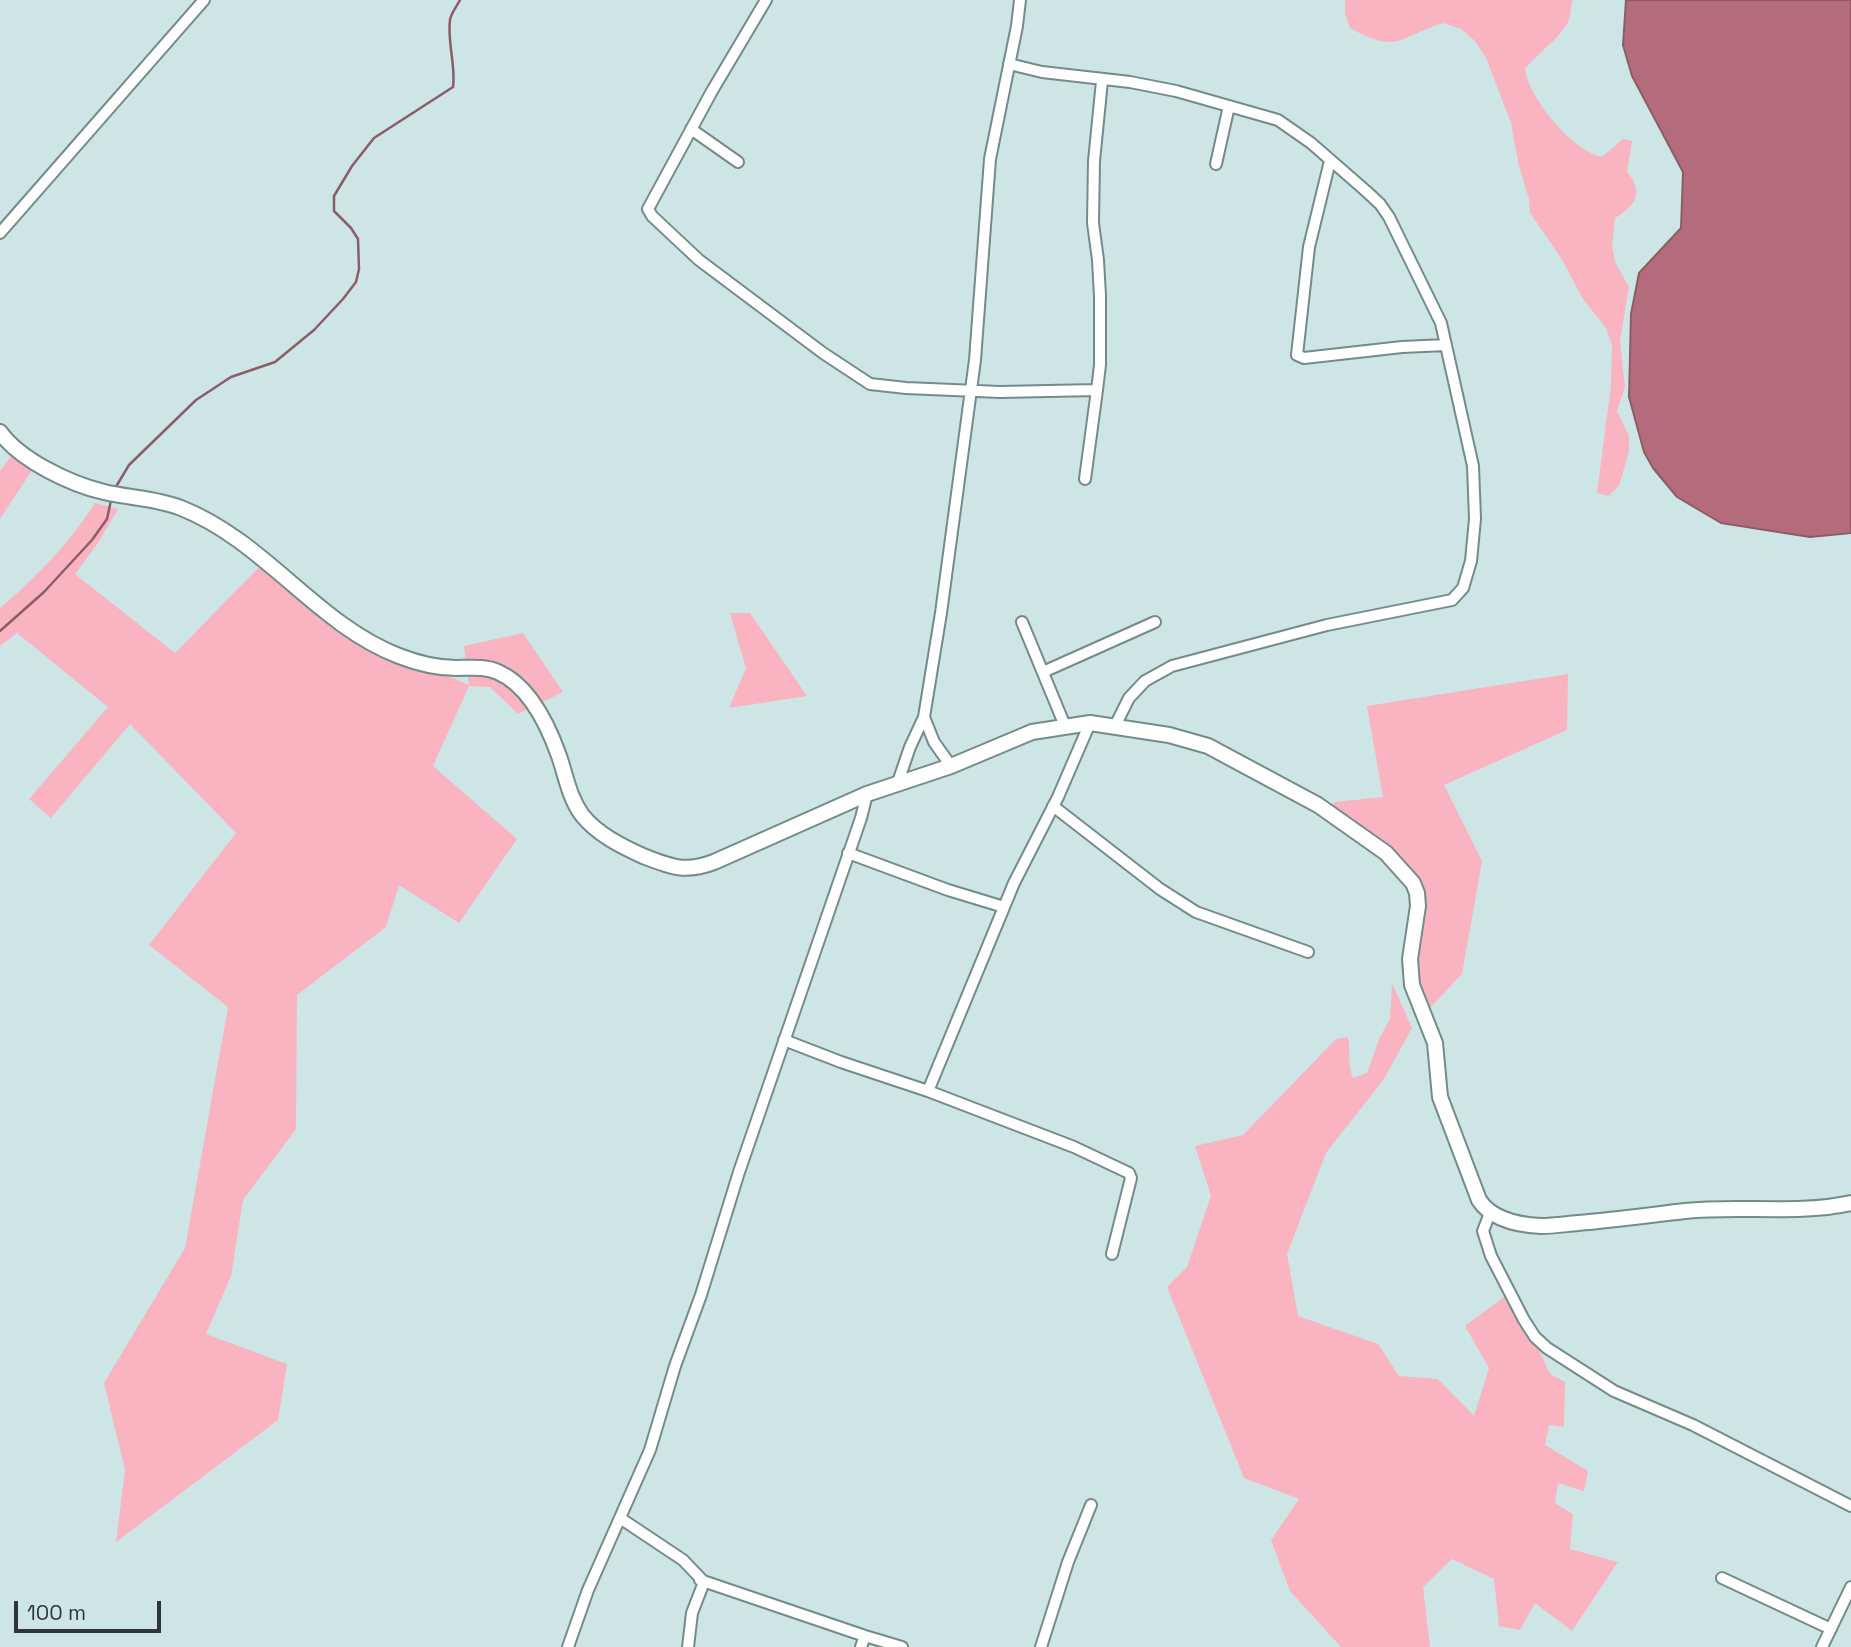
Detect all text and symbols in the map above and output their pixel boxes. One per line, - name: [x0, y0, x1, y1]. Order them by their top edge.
- scale bar: [18, 1588, 164, 1632]
- text: 100 m: [27, 1599, 86, 1626]

